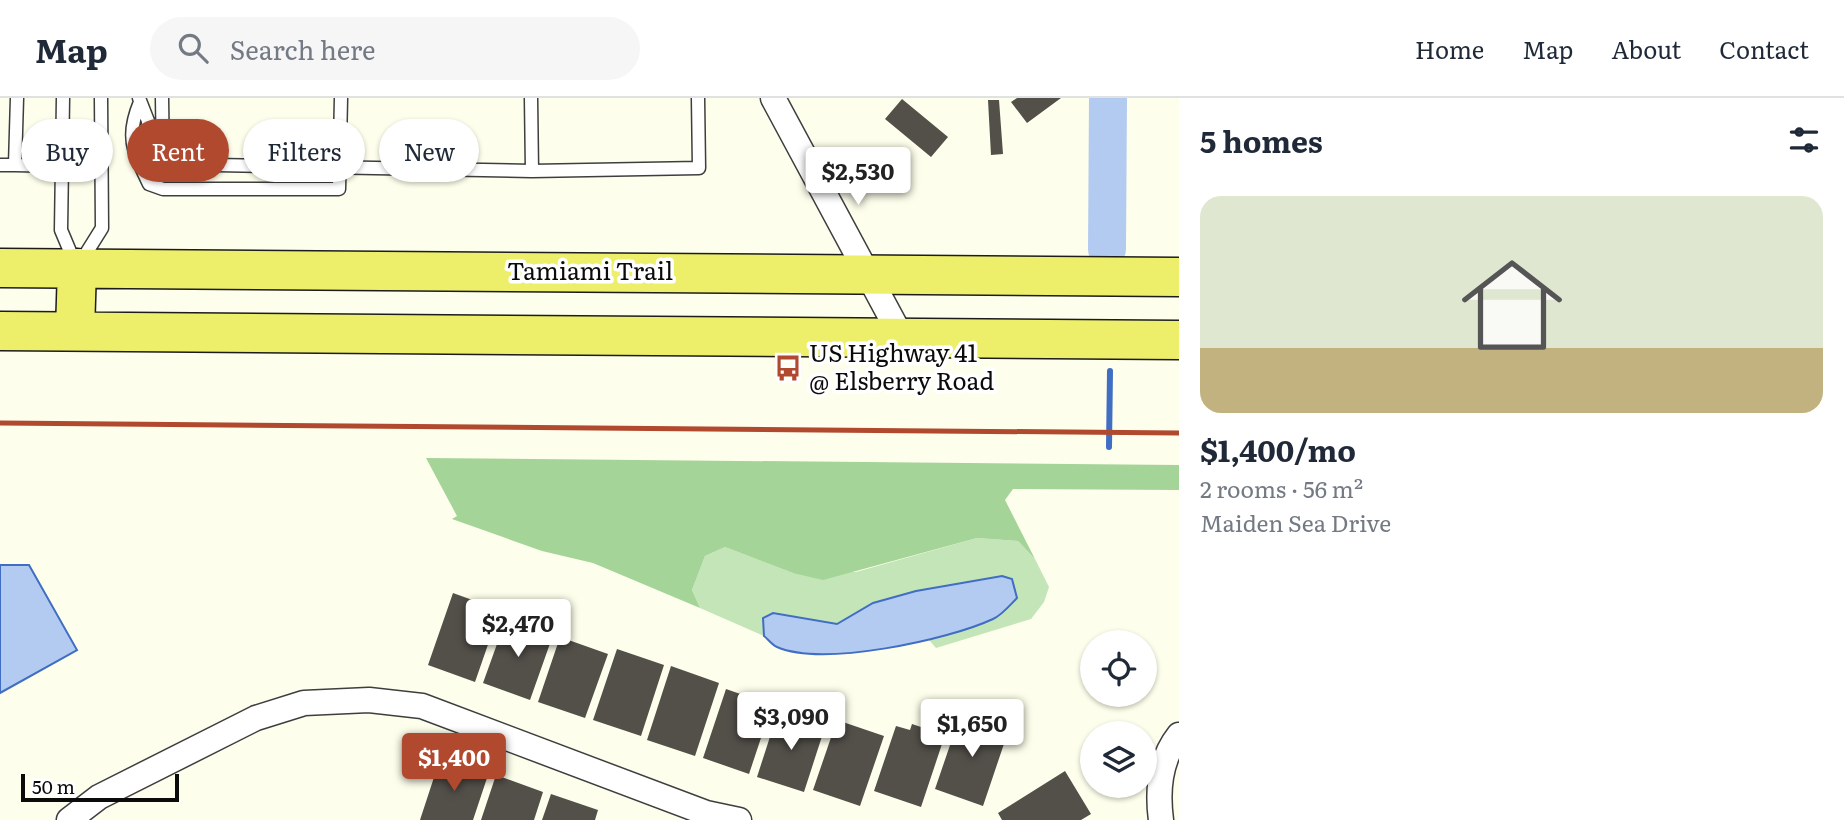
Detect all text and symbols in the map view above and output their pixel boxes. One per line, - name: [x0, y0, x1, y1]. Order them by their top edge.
- search box: [150, 17, 640, 80]
- text: Map: [35, 24, 108, 73]
- icon: search: [174, 29, 212, 67]
- text: Search here: [230, 29, 376, 68]
- text: Home: [1415, 31, 1484, 66]
- text: Map: [1522, 31, 1573, 66]
- text: About: [1611, 31, 1681, 66]
- text: Contact: [1719, 31, 1809, 66]
- text: 5 homes: [1200, 118, 1323, 162]
- chip: Buy: [21, 119, 113, 182]
- chip: Rent: [127, 119, 229, 182]
- chip: Filters: [243, 119, 365, 182]
- chip: New: [379, 119, 479, 182]
- icon: filters: [1785, 121, 1823, 159]
- pin: $2,530: [801, 148, 915, 207]
- text: $2,530: [822, 153, 894, 187]
- icon: home: [1449, 242, 1575, 368]
- street label: Tamiami Trail: [507, 252, 673, 287]
- place label: US Highway 41 @ Elsberry Road: [809, 334, 994, 397]
- bus stop icon: US Highway 41 @ Elsberry Road: [773, 353, 803, 383]
- text: $1,400/mo: [1200, 427, 1356, 471]
- text: 2 rooms · 56 m²: [1200, 471, 1363, 505]
- text: Maiden Sea Drive: [1200, 505, 1391, 539]
- pin: $2,470: [461, 600, 575, 659]
- text: $2,470: [482, 605, 554, 639]
- map controls: [1080, 630, 1157, 798]
- button: locate: [1080, 630, 1157, 707]
- pin: $3,090: [734, 692, 848, 752]
- text: $3,090: [753, 698, 829, 732]
- pin: $1,650: [915, 700, 1029, 759]
- text: $1,650: [937, 705, 1007, 739]
- button: layers: [1080, 721, 1157, 798]
- pin: $1,400: [397, 734, 511, 793]
- text: $1,400: [418, 739, 490, 773]
- scale bar: [21, 771, 178, 803]
- text: 50 m: [32, 772, 75, 800]

